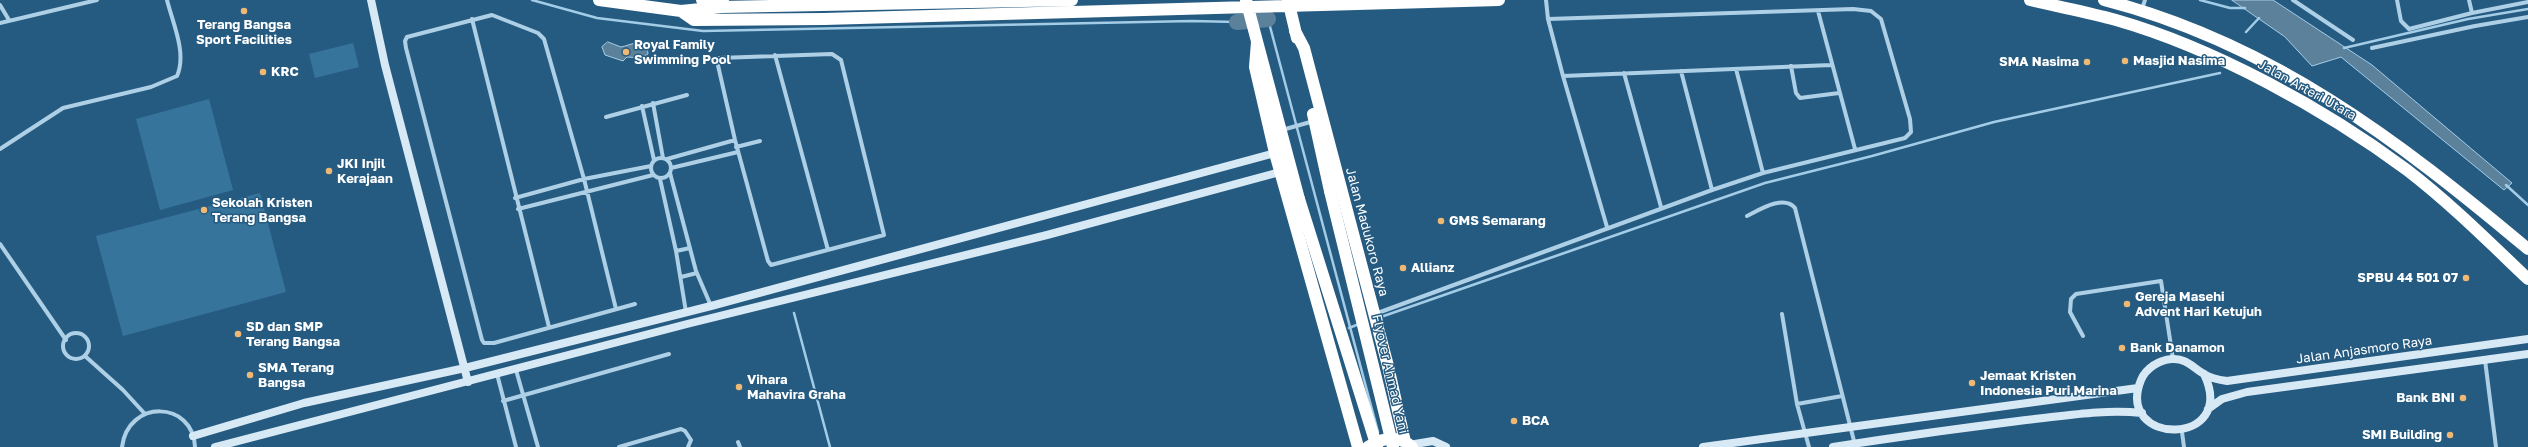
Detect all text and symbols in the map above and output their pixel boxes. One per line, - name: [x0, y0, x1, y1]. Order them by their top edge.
- marker: Terang Bangsa Sport Facilities: [239, 6, 249, 16]
- place label: Terang Bangsa Sport Facilities: [196, 17, 292, 48]
- place label: Royal Family Swimming Pool: [634, 37, 731, 68]
- marker: Royal Family Swimming Pool: [621, 47, 631, 57]
- place label: Masjid Nasima: [2133, 53, 2225, 69]
- place label: SMA Nasima: [1999, 54, 2079, 70]
- marker: Masjid Nasima: [2120, 56, 2130, 66]
- street label: Jalan Arteri Utara: [2255, 56, 2359, 124]
- marker: SMA Nasima: [2082, 57, 2092, 67]
- place label: KRC: [271, 64, 299, 80]
- marker: KRC: [258, 67, 268, 77]
- place label: JKI Injil Kerajaan: [337, 156, 393, 187]
- marker: JKI Injil Kerajaan: [324, 166, 334, 176]
- street label: Jalan Madukoro Raya: [1342, 166, 1392, 298]
- place label: Sekolah Kristen Terang Bangsa: [212, 195, 312, 226]
- marker: Sekolah Kristen Terang Bangsa: [199, 205, 209, 215]
- place label: GMS Semarang: [1449, 213, 1546, 229]
- marker: GMS Semarang: [1436, 216, 1446, 226]
- place label: Allianz: [1411, 260, 1454, 276]
- marker: Allianz: [1398, 263, 1408, 273]
- place label: SPBU 44 501 07: [2357, 270, 2458, 286]
- marker: SPBU 44 501 07: [2461, 273, 2471, 283]
- place label: Gereja Masehi Advent Hari Ketujuh: [2135, 289, 2262, 320]
- marker: Gereja Masehi Advent Hari Ketujuh: [2122, 299, 2132, 309]
- street label: Flyover Ahmad Yani: [1369, 313, 1411, 435]
- place label: SD dan SMP Terang Bangsa: [246, 319, 340, 350]
- marker: SD dan SMP Terang Bangsa: [233, 329, 243, 339]
- street label: Jalan Anjasmoro Raya: [2295, 333, 2433, 367]
- place label: Bank Danamon: [2130, 340, 2225, 356]
- marker: Bank Danamon: [2117, 343, 2127, 353]
- place label: SMA Terang Bangsa: [258, 360, 334, 391]
- place label: Jemaat Kristen Indonesia Puri Marina: [1980, 368, 2117, 399]
- marker: SMA Terang Bangsa: [245, 370, 255, 380]
- place label: Vihara Mahavira Graha: [747, 372, 846, 403]
- marker: Jemaat Kristen Indonesia Puri Marina: [1967, 378, 1977, 388]
- marker: Vihara Mahavira Graha: [734, 382, 744, 392]
- place label: Bank BNI: [2396, 390, 2455, 406]
- marker: Bank BNI: [2458, 393, 2468, 403]
- place label: BCA: [1522, 413, 1549, 429]
- marker: BCA: [1509, 416, 1519, 426]
- place label: SMI Building: [2362, 427, 2442, 443]
- marker: SMI Building: [2445, 430, 2455, 440]

